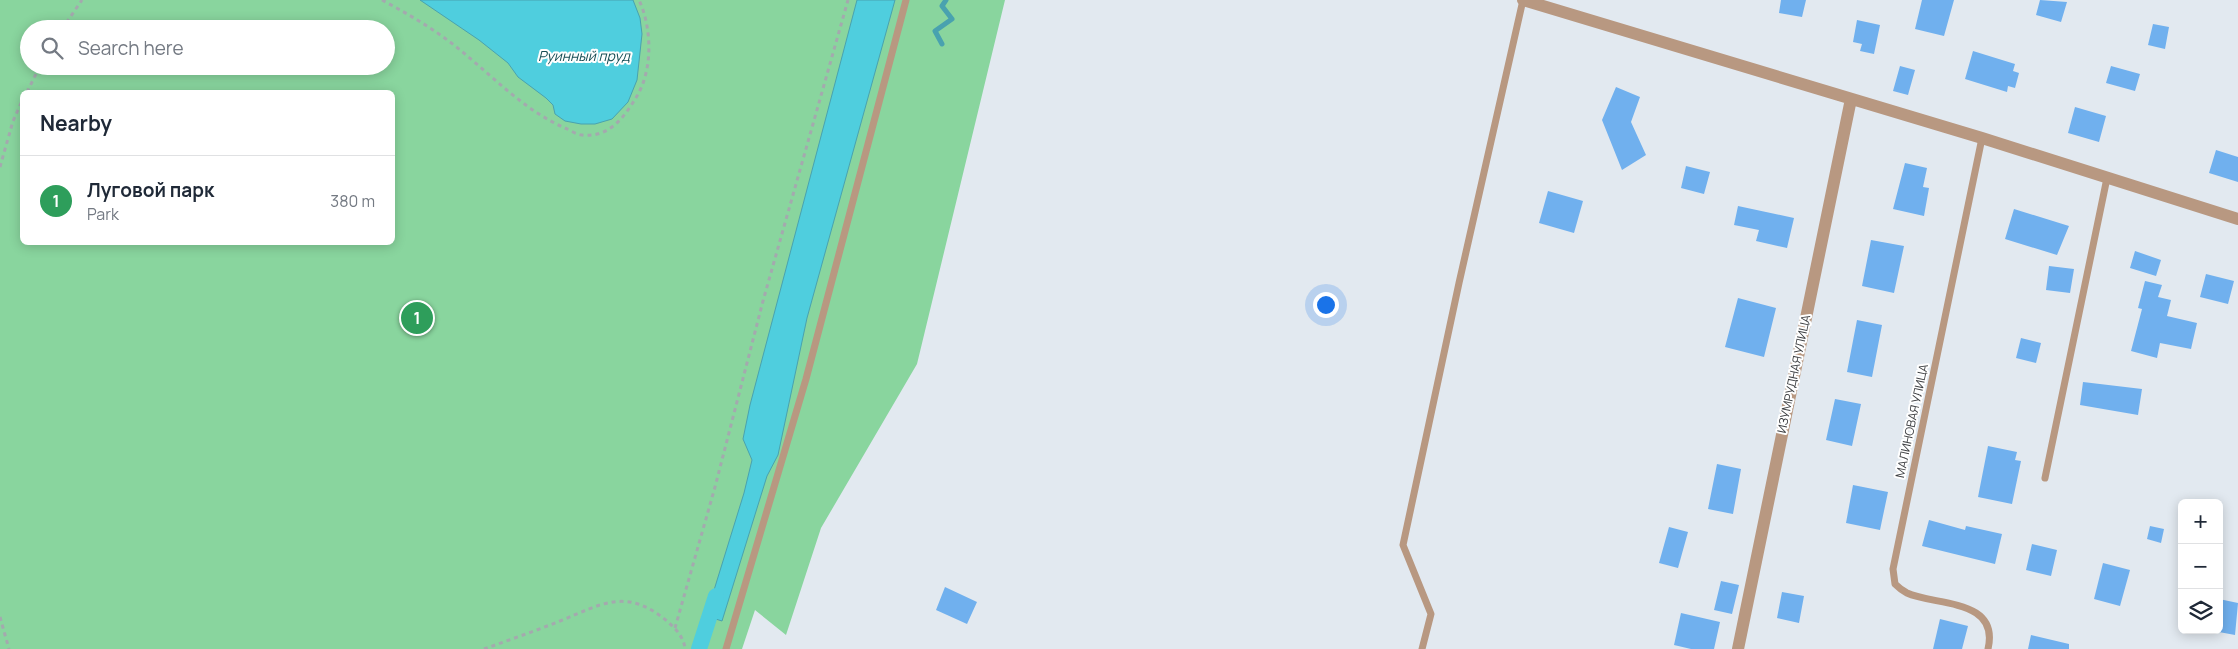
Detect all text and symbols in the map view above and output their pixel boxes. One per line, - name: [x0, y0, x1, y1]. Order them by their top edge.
- search box: [20, 20, 395, 75]
- icon: search: [38, 34, 66, 62]
- text: Search here: [78, 35, 184, 61]
- water label: Руинный пруд: [538, 46, 632, 65]
- text: Nearby: [40, 109, 112, 137]
- text: Луговой парк: [87, 177, 214, 203]
- text: 1: [52, 190, 60, 212]
- text: 380 m: [330, 190, 375, 212]
- text: Park: [87, 203, 119, 225]
- your location: [1313, 292, 1339, 318]
- pin: 1: [401, 299, 433, 337]
- street label: ИЗУМРУДНАЯ УЛИЦА: [1773, 313, 1814, 435]
- street label: МАЛИНОВАЯ УЛИЦА: [1891, 362, 1932, 479]
- map controls: [2178, 499, 2223, 634]
- button: +: [2178, 499, 2223, 544]
- button: −: [2178, 544, 2223, 589]
- button: layers: [2178, 589, 2223, 634]

